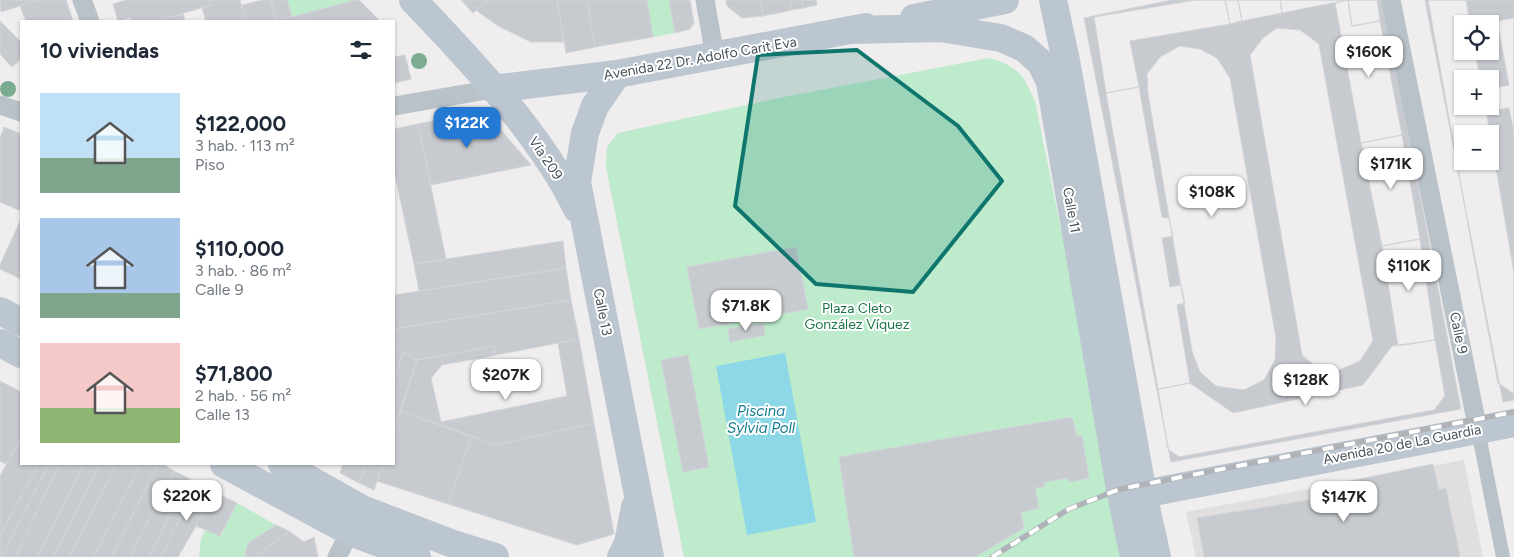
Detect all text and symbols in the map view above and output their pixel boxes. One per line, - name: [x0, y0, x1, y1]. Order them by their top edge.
- map controls: [1454, 15, 1499, 170]
- button: locate: [1454, 15, 1499, 60]
- street label: Avenida 22 Dr. Adolfo Carit Eva: [602, 33, 798, 84]
- icon: filters: [347, 36, 375, 64]
- pin: $160K: [1334, 36, 1404, 78]
- text: 10 viviendas: [40, 38, 159, 63]
- text: $160K: [1346, 42, 1392, 61]
- button: +: [1454, 70, 1499, 115]
- pin: $122K: [432, 106, 502, 149]
- text: $122,000: [195, 111, 286, 136]
- icon: home: [80, 113, 140, 173]
- text: $122K: [445, 113, 489, 132]
- button: −: [1454, 125, 1499, 170]
- street label: Vía 209: [525, 134, 566, 183]
- text: 3 hab. · 113 m²: [195, 136, 295, 155]
- pin: $171K: [1356, 148, 1426, 190]
- text: $171K: [1370, 154, 1412, 173]
- text: Piso: [195, 155, 225, 174]
- pin: $108K: [1177, 176, 1247, 218]
- text: $108K: [1189, 182, 1235, 201]
- street label: Calle 11: [1059, 186, 1084, 234]
- text: $110,000: [195, 236, 284, 261]
- icon: home: [80, 238, 140, 298]
- pin: $110K: [1374, 250, 1444, 292]
- text: $110K: [1387, 256, 1431, 275]
- text: 3 hab. · 86 m²: [195, 261, 292, 280]
- text: Calle 9: [195, 280, 243, 299]
- street label: Calle 13: [590, 287, 615, 337]
- pin: $71.8K: [705, 290, 787, 332]
- text: $71.8K: [722, 296, 770, 315]
- park label: Plaza Cleto González Víquez: [805, 300, 910, 333]
- street label: Calle 9: [1446, 311, 1471, 356]
- pin: $207K: [471, 358, 541, 401]
- text: $71,800: [195, 361, 273, 386]
- icon: home: [80, 363, 140, 423]
- pin: $128K: [1271, 364, 1341, 406]
- text: $207K: [482, 365, 530, 384]
- text: $128K: [1283, 370, 1329, 389]
- text: 2 hab. · 56 m²: [195, 386, 291, 405]
- water label: Piscina Sylvia Poll: [727, 402, 796, 437]
- text: Calle 13: [195, 405, 250, 424]
- street label: Avenida 20 de La Guardia: [1322, 421, 1482, 468]
- pin: $220K: [152, 480, 222, 522]
- pin: $147K: [1309, 480, 1379, 523]
- text: $220K: [163, 486, 211, 505]
- text: $147K: [1321, 487, 1367, 506]

